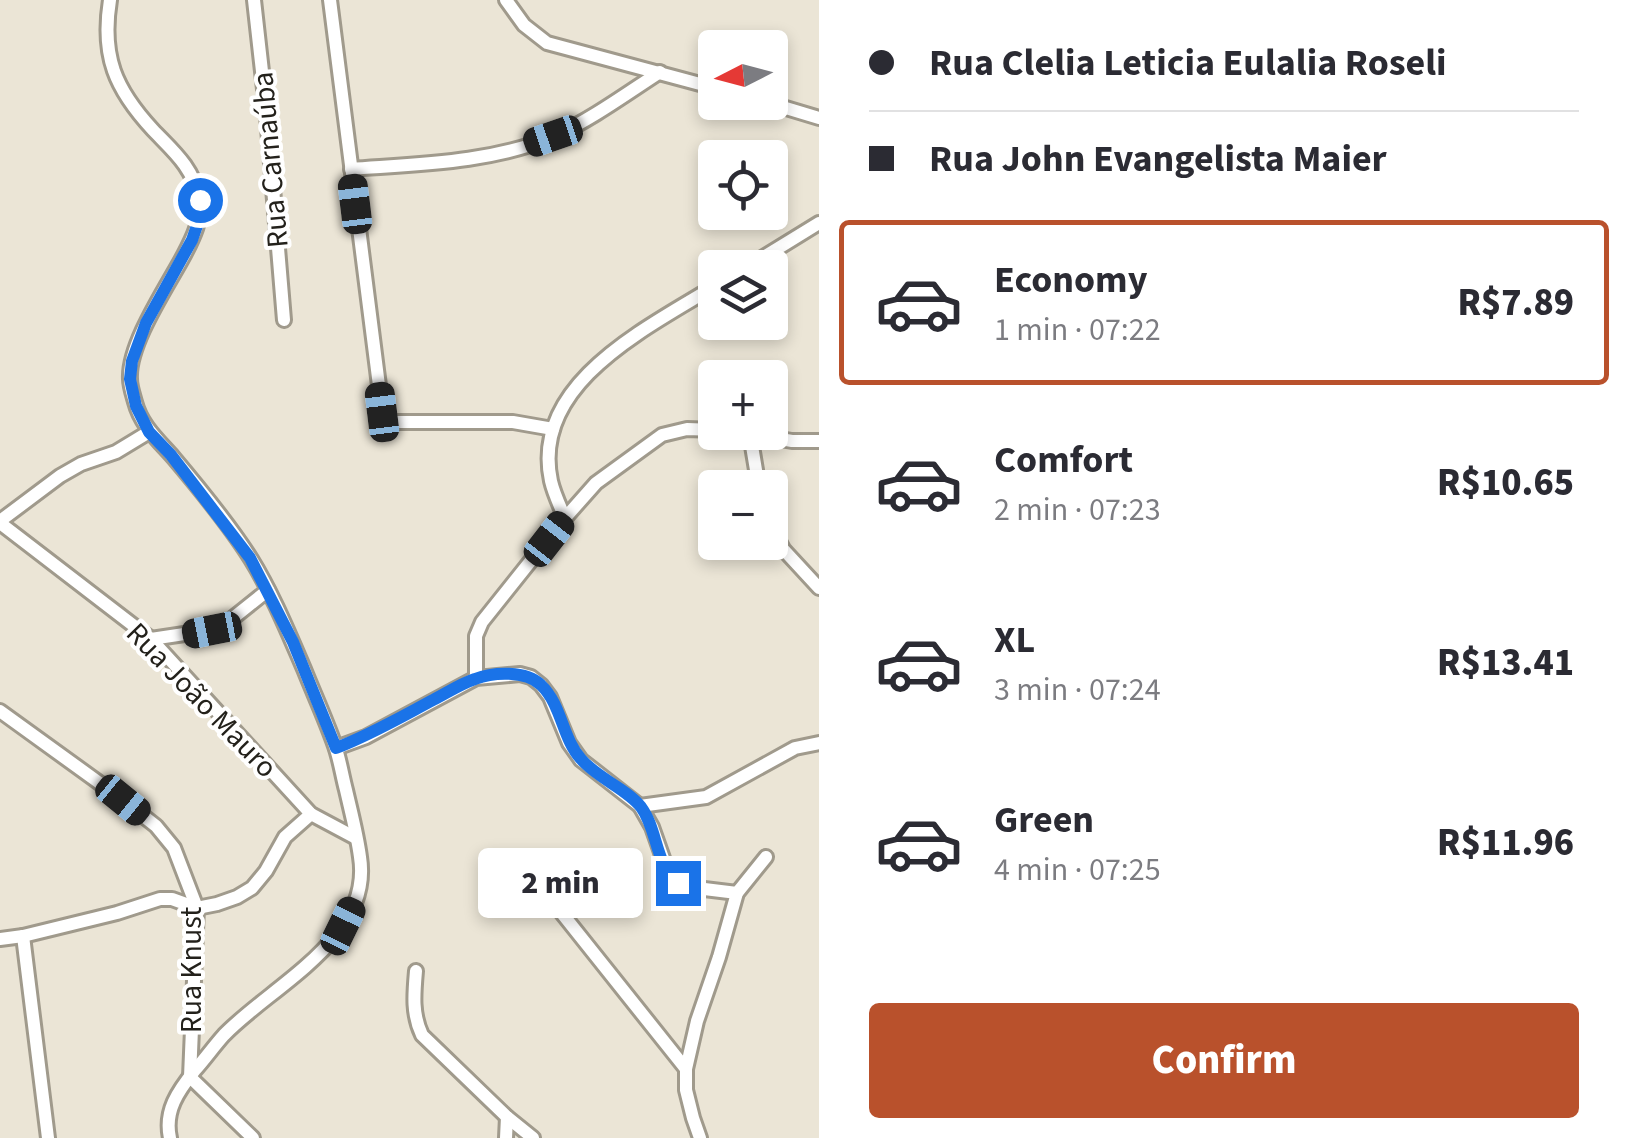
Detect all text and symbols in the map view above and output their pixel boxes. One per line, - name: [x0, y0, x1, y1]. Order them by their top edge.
- north arrow: [698, 30, 788, 120]
- map controls: [698, 30, 788, 560]
- text: Rua Clelia Leticia Eulalia Roseli: [929, 36, 1447, 90]
- street label: Rua Carnaúba: [241, 70, 300, 250]
- car: [520, 112, 586, 160]
- text: Rua John Evangelista Maier: [929, 132, 1387, 186]
- button: locate: [698, 140, 788, 230]
- car: [336, 172, 374, 236]
- route start: [178, 178, 223, 223]
- button: layers: [698, 250, 788, 340]
- text: Economy: [994, 253, 1147, 307]
- icon: car: [874, 258, 964, 348]
- text: R$7.89: [1457, 276, 1574, 330]
- text: 1 min · 07:22: [994, 307, 1161, 353]
- button: +: [698, 360, 788, 450]
- car: [363, 380, 401, 444]
- text: Comfort: [994, 433, 1133, 487]
- icon: car: [874, 438, 964, 528]
- text: R$10.65: [1437, 456, 1574, 510]
- button: −: [698, 470, 788, 560]
- text: 2 min · 07:23: [994, 487, 1161, 533]
- car: [519, 506, 579, 572]
- car: [180, 610, 244, 650]
- street label: Rua João Mauro: [116, 613, 287, 788]
- text: XL: [994, 613, 1035, 667]
- icon: car: [874, 618, 964, 708]
- text: R$13.41: [1437, 636, 1574, 690]
- text: 3 min · 07:24: [994, 667, 1161, 713]
- car: [90, 769, 156, 831]
- text: Green: [994, 793, 1094, 847]
- icon: car: [874, 798, 964, 888]
- text: R$11.96: [1437, 816, 1574, 870]
- text: 4 min · 07:25: [994, 847, 1161, 893]
- callout: 2 min: [478, 848, 643, 918]
- text: 2 min: [521, 860, 600, 906]
- route end: [656, 861, 701, 906]
- car: [316, 892, 370, 960]
- street label: Rua Knust: [170, 907, 213, 1033]
- button: Confirm: [869, 1003, 1579, 1118]

